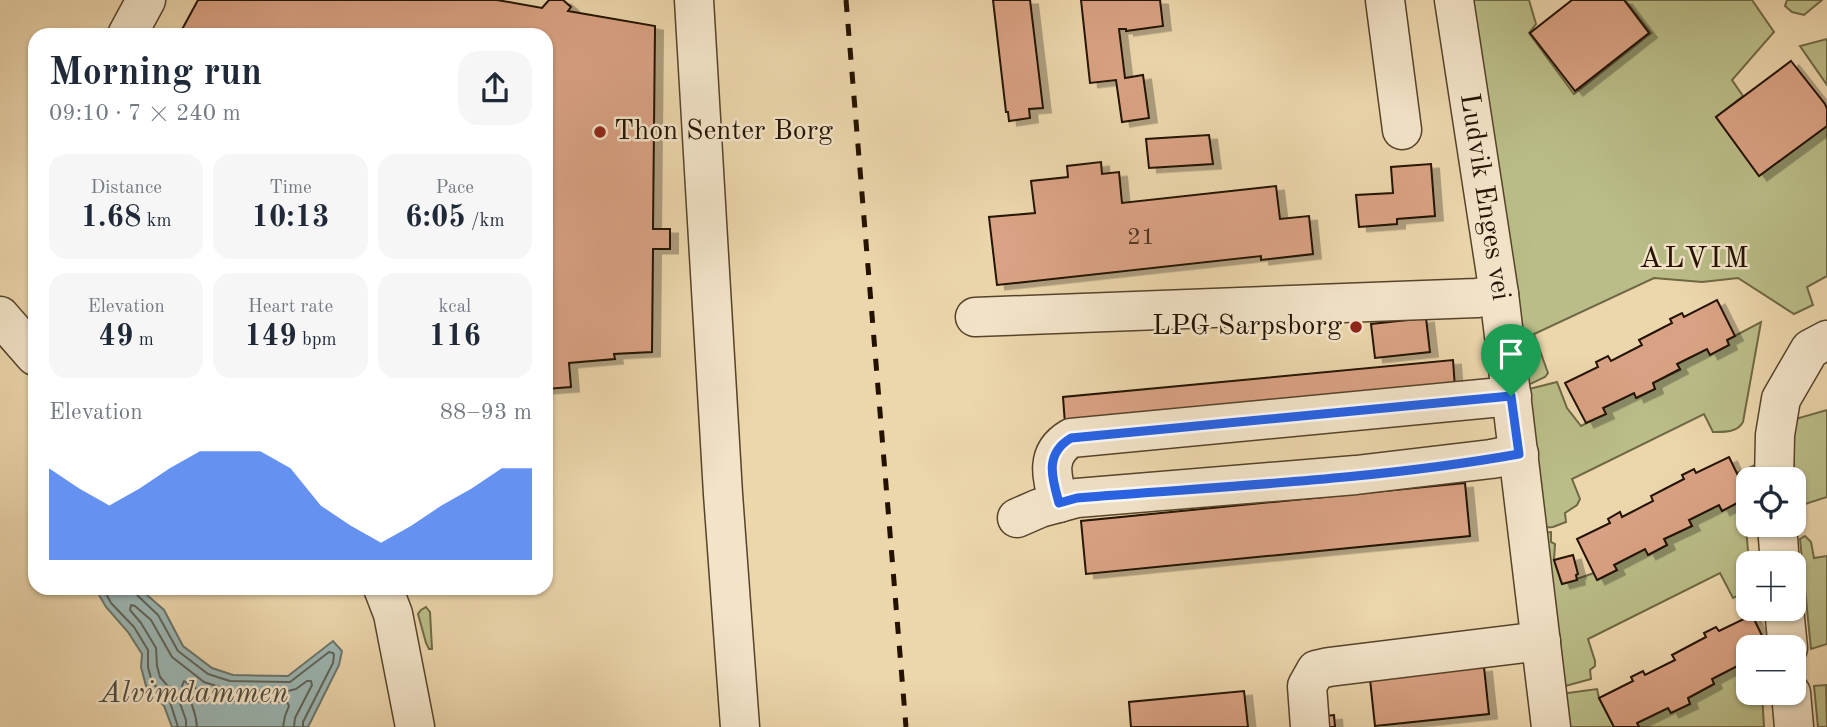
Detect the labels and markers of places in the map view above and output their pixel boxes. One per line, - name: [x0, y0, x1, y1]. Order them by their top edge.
- place label: Thon Senter Borg: [614, 118, 833, 146]
- marker: Thon Senter Borg: [592, 124, 608, 140]
- place label: LPG Sarpsborg: [1152, 313, 1342, 341]
- marker: LPG Sarpsborg: [1348, 319, 1364, 335]
- pin: [1481, 324, 1541, 396]

